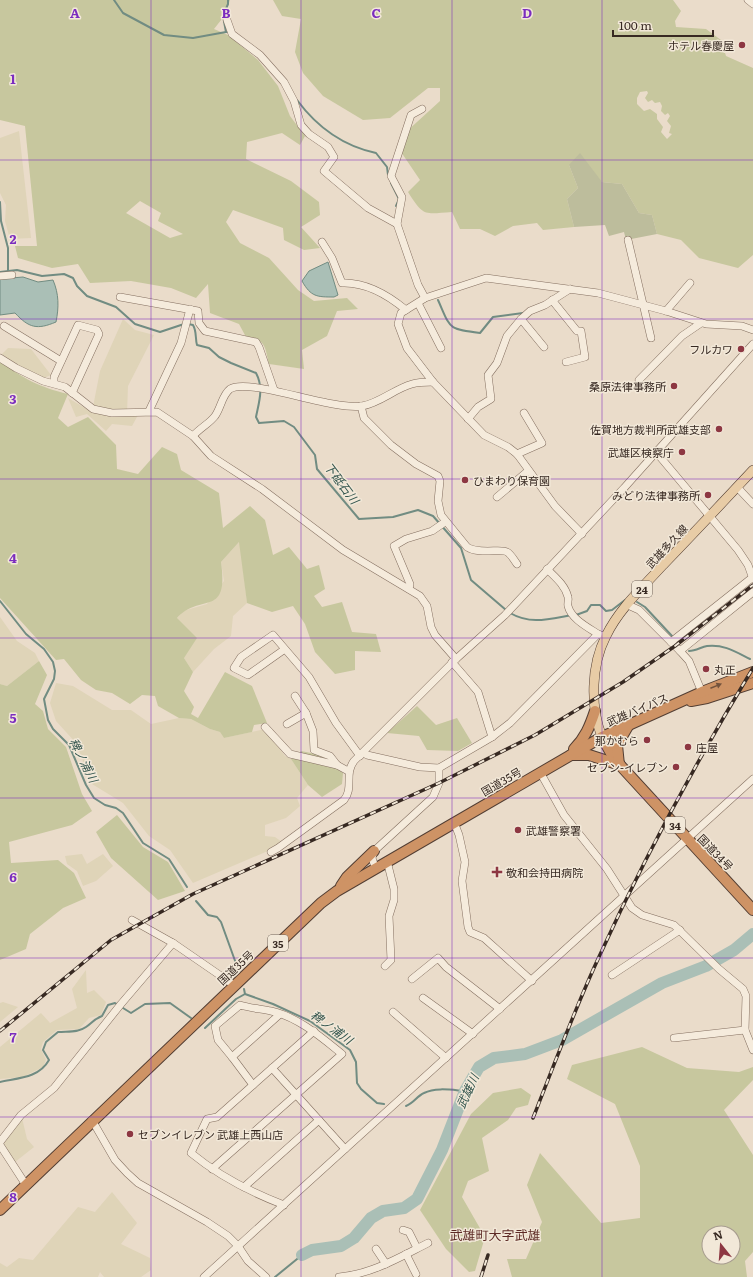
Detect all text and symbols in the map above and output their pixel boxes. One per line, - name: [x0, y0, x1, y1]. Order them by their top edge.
- text: A: [70, 3, 80, 22]
- text: B: [222, 3, 231, 22]
- text: C: [371, 3, 381, 22]
- text: D: [522, 3, 532, 22]
- scale bar: [613, 12, 713, 38]
- text: 100 m: [619, 16, 652, 34]
- place label: ホテル春慶屋: [668, 37, 734, 53]
- marker: ホテル春慶屋: [737, 40, 747, 50]
- text: 1: [10, 69, 16, 88]
- text: 2: [10, 229, 17, 248]
- place label: フルカワ: [689, 341, 733, 357]
- marker: フルカワ: [736, 344, 746, 354]
- place label: 桑原法律事務所: [589, 378, 667, 394]
- marker: 桑原法律事務所: [669, 381, 679, 391]
- text: 3: [9, 389, 17, 408]
- place label: 佐賀地方裁判所武雄支部: [590, 421, 711, 437]
- marker: 佐賀地方裁判所武雄支部: [714, 424, 724, 434]
- place label: 武雄区検察庁: [608, 444, 674, 460]
- marker: 武雄区検察庁: [677, 447, 687, 457]
- water label: 下砥石川: [320, 458, 365, 509]
- place label: ひまわり保育園: [473, 472, 550, 488]
- marker: ひまわり保育園: [460, 475, 470, 485]
- place label: みどり法律事務所: [612, 487, 701, 503]
- marker: みどり法律事務所: [703, 490, 713, 500]
- street label: 武雄多久線: [641, 520, 691, 572]
- text: 4: [9, 548, 17, 567]
- road number: 24: [632, 581, 652, 597]
- place label: 丸正: [714, 661, 736, 677]
- marker: 丸正: [701, 664, 711, 674]
- one-way arrow: [711, 683, 723, 689]
- street label: 武雄バイパス: [604, 689, 670, 729]
- text: 5: [9, 708, 17, 727]
- place label: 那かむら: [595, 732, 639, 748]
- water label: 稗ノ浦川: [65, 735, 104, 787]
- marker: 那かむら: [642, 735, 652, 745]
- place label: 庄屋: [696, 739, 718, 755]
- marker: 庄屋: [683, 742, 693, 752]
- place label: セブン-イレブン: [587, 759, 668, 775]
- marker: セブン-イレブン: [671, 762, 681, 772]
- street label: 国道35号: [478, 763, 524, 799]
- road number: 34: [665, 817, 685, 833]
- place label: 武雄警察署: [526, 822, 581, 838]
- marker: 武雄警察署: [513, 825, 523, 835]
- street label: 国道34号: [695, 830, 737, 874]
- place label: 敬和会持田病院: [506, 864, 583, 880]
- marker: 敬和会持田病院: [491, 866, 503, 878]
- text: 6: [9, 867, 17, 886]
- road number: 35: [268, 935, 288, 951]
- street label: 国道35号: [213, 946, 257, 988]
- water label: 稗ノ浦川: [307, 1006, 358, 1050]
- text: 7: [9, 1027, 17, 1046]
- water label: 武雄川: [451, 1069, 484, 1111]
- place label: セブンイレブン 武雄上西山店: [138, 1126, 283, 1142]
- marker: セブンイレブン 武雄上西山店: [125, 1129, 135, 1139]
- text: 8: [9, 1187, 17, 1206]
- district label: 武雄町大字武雄: [449, 1225, 541, 1244]
- north arrow: [701, 1225, 741, 1265]
- text: N: [711, 1225, 725, 1243]

